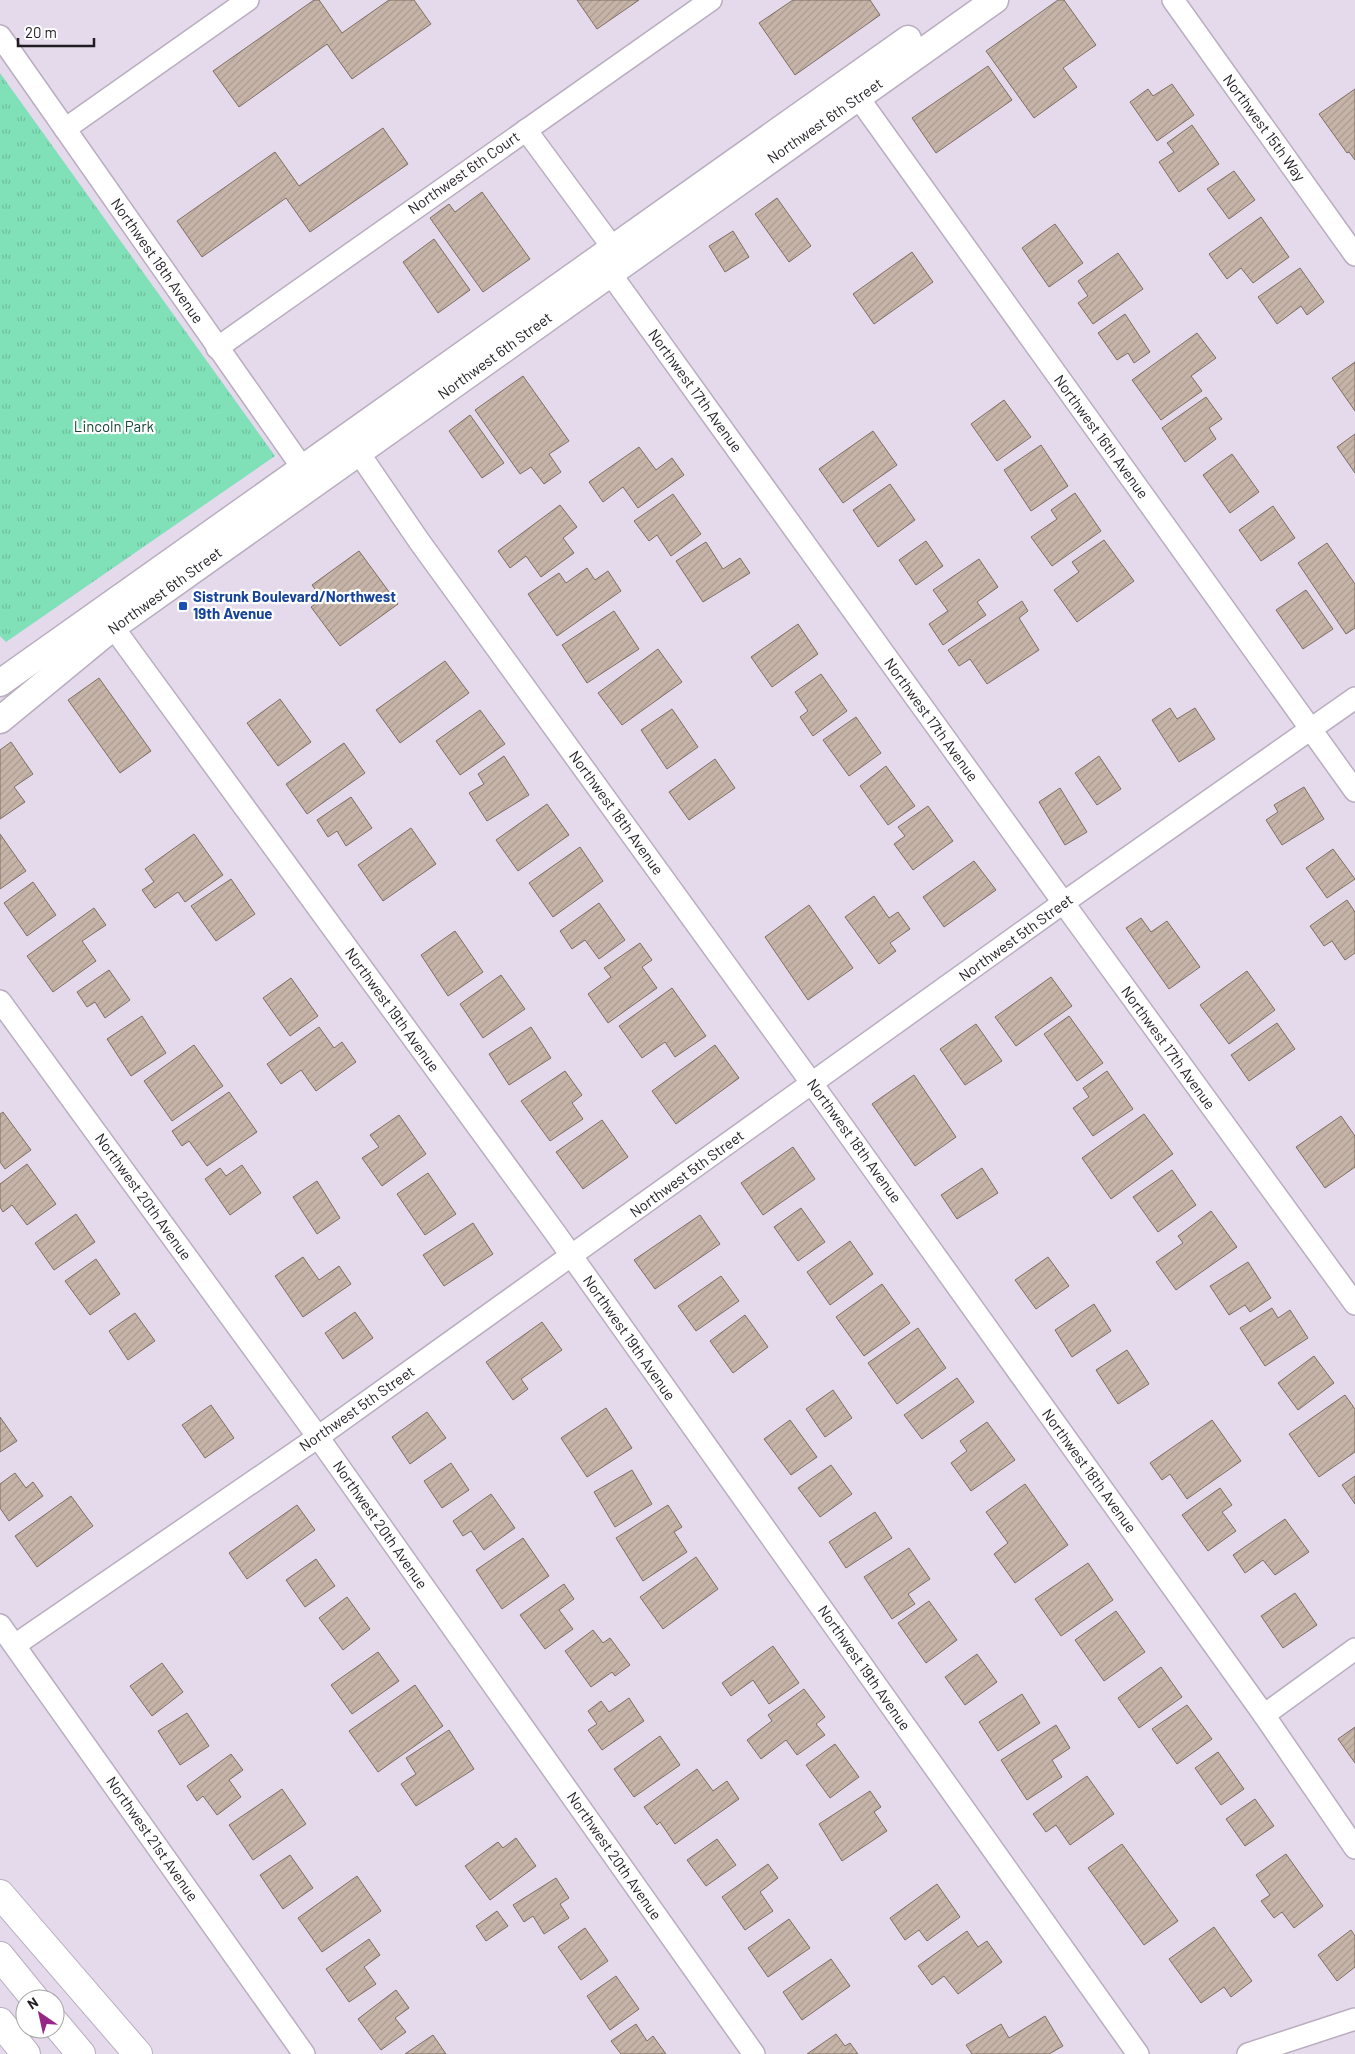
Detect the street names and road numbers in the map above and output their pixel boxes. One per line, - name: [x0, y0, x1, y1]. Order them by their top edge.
- street label: Northwest 15th Way: [1220, 70, 1310, 185]
- street label: Northwest 6th Street: [763, 74, 886, 167]
- street label: Northwest 6th Court: [404, 127, 523, 217]
- street label: Northwest 18th Avenue: [108, 194, 208, 327]
- street label: Northwest 6th Street: [434, 308, 555, 403]
- street label: Northwest 17th Avenue: [645, 325, 747, 456]
- street label: Northwest 16th Avenue: [1051, 371, 1153, 502]
- street label: Northwest 6th Street: [104, 543, 225, 638]
- street label: Northwest 17th Avenue: [881, 654, 983, 785]
- street label: Northwest 18th Avenue: [566, 747, 668, 878]
- street label: Northwest 5th Street: [955, 890, 1076, 985]
- street label: Northwest 19th Avenue: [342, 944, 444, 1075]
- street label: Northwest 17th Avenue: [1118, 982, 1220, 1113]
- street label: Northwest 18th Avenue: [804, 1075, 906, 1206]
- street label: Northwest 5th Street: [626, 1126, 747, 1221]
- street label: Northwest 20th Avenue: [92, 1130, 196, 1263]
- street label: Northwest 19th Avenue: [580, 1271, 680, 1404]
- street label: Northwest 5th Street: [295, 1362, 418, 1455]
- street label: Northwest 18th Avenue: [1039, 1405, 1141, 1536]
- street label: Northwest 20th Avenue: [330, 1457, 432, 1592]
- street label: Northwest 19th Avenue: [815, 1601, 915, 1734]
- street label: Northwest 21st Avenue: [103, 1773, 203, 1904]
- street label: Northwest 20th Avenue: [564, 1788, 666, 1923]

